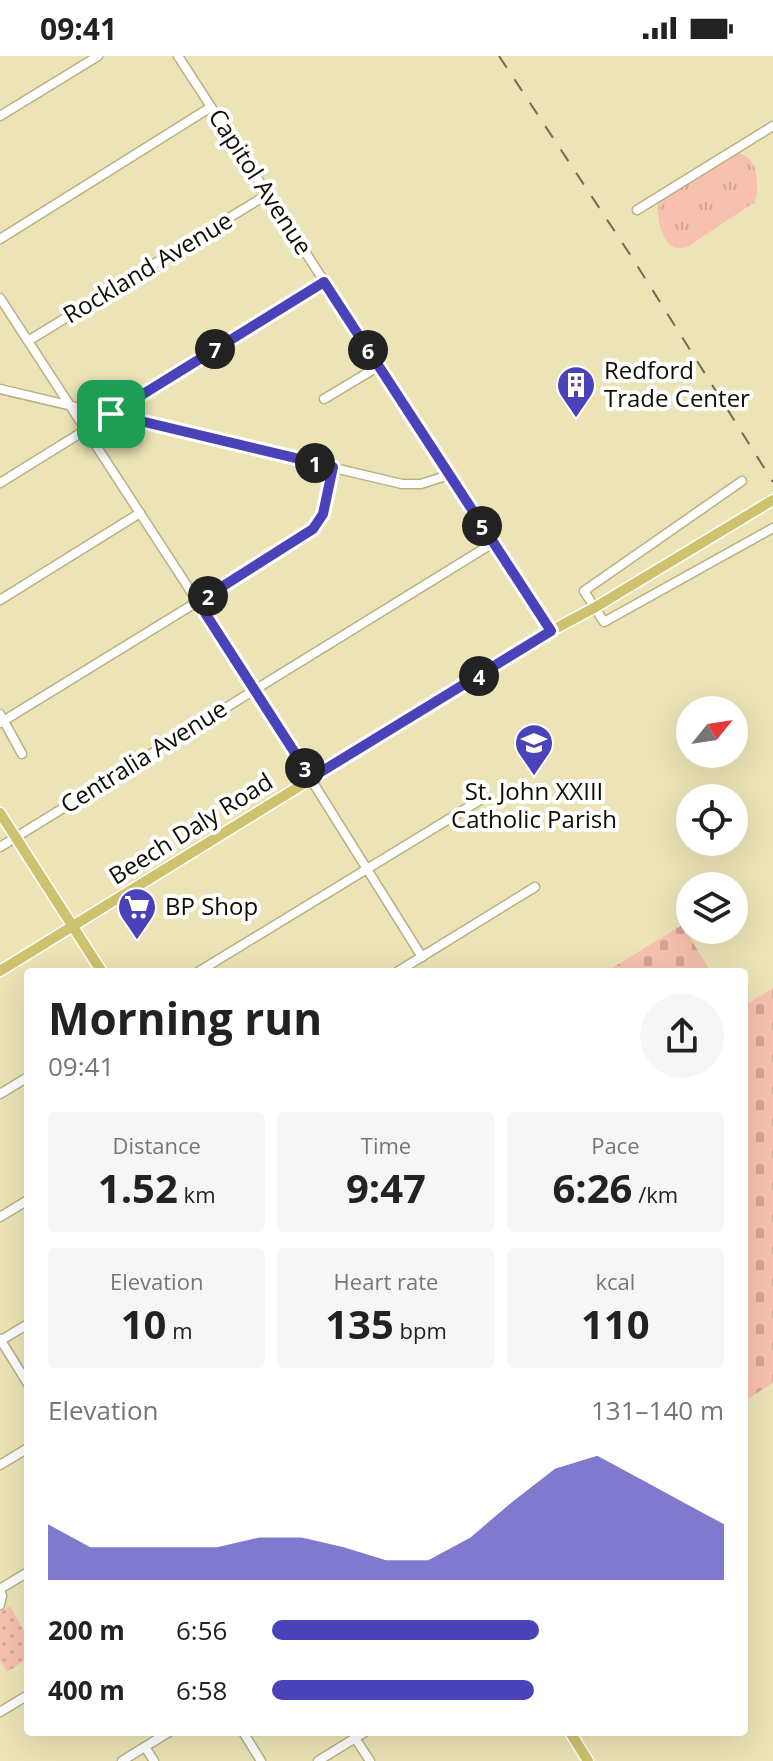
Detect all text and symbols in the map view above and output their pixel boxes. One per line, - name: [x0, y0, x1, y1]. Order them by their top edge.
- text: 09:41: [40, 8, 117, 49]
- street label: Capitol Avenue: [202, 102, 321, 261]
- street label: Rockland Avenue: [56, 203, 238, 330]
- pin: 7: [195, 329, 235, 369]
- pin: 6: [348, 330, 388, 370]
- text: 7: [209, 334, 221, 364]
- text: 6: [362, 335, 374, 365]
- place label: Redford Trade Center: [604, 353, 750, 414]
- building icon: Redford Trade Center: [555, 364, 597, 419]
- pin: [77, 380, 145, 448]
- icon: arrive: [89, 392, 133, 436]
- pin: 1: [295, 443, 335, 483]
- text: 1: [309, 448, 321, 478]
- pin: 5: [462, 506, 502, 546]
- text: 5: [476, 511, 488, 541]
- pin: 2: [188, 576, 228, 616]
- text: 2: [202, 581, 214, 611]
- pin: 4: [459, 656, 499, 696]
- text: 4: [473, 661, 485, 691]
- street label: Centralia Avenue: [54, 691, 233, 820]
- north arrow: [676, 696, 748, 768]
- map controls: [676, 696, 748, 944]
- school or university icon: St. John XXIII Catholic Parish: [513, 722, 555, 777]
- pin: 3: [285, 748, 325, 788]
- text: 3: [299, 753, 311, 783]
- street label: Beech Daly Road: [102, 764, 278, 891]
- place label: St. John XXIII Catholic Parish: [451, 774, 617, 835]
- button: locate: [676, 784, 748, 856]
- button: layers: [676, 872, 748, 944]
- supermarket icon: BP Shop: [116, 886, 158, 941]
- place label: BP Shop: [165, 889, 258, 922]
- text: Morning run: [48, 988, 322, 1048]
- button: share: [640, 994, 724, 1078]
- text: 09:41: [48, 1048, 114, 1084]
- text: Distance: [112, 1130, 201, 1160]
- text: Time: [361, 1130, 411, 1160]
- text: Pace: [591, 1130, 640, 1160]
- text: 1.52: [98, 1160, 178, 1215]
- text: 9:47: [346, 1160, 426, 1215]
- text: 6:26: [552, 1160, 632, 1215]
- text: km: [178, 1179, 216, 1209]
- text: /km: [632, 1179, 678, 1209]
- text: Elevation: [110, 1266, 203, 1296]
- text: Heart rate: [334, 1266, 438, 1296]
- text: kcal: [595, 1266, 635, 1296]
- text: 10: [121, 1296, 166, 1351]
- text: 135: [325, 1296, 394, 1351]
- text: 110: [581, 1296, 650, 1351]
- text: m: [166, 1315, 193, 1345]
- text: bpm: [394, 1315, 447, 1345]
- text: Elevation: [48, 1392, 158, 1428]
- text: 131–140 m: [591, 1392, 724, 1428]
- text: 200 m: [48, 1612, 125, 1648]
- text: 6:56: [176, 1612, 227, 1648]
- text: 400 m: [48, 1672, 125, 1708]
- text: 6:58: [176, 1672, 227, 1708]

